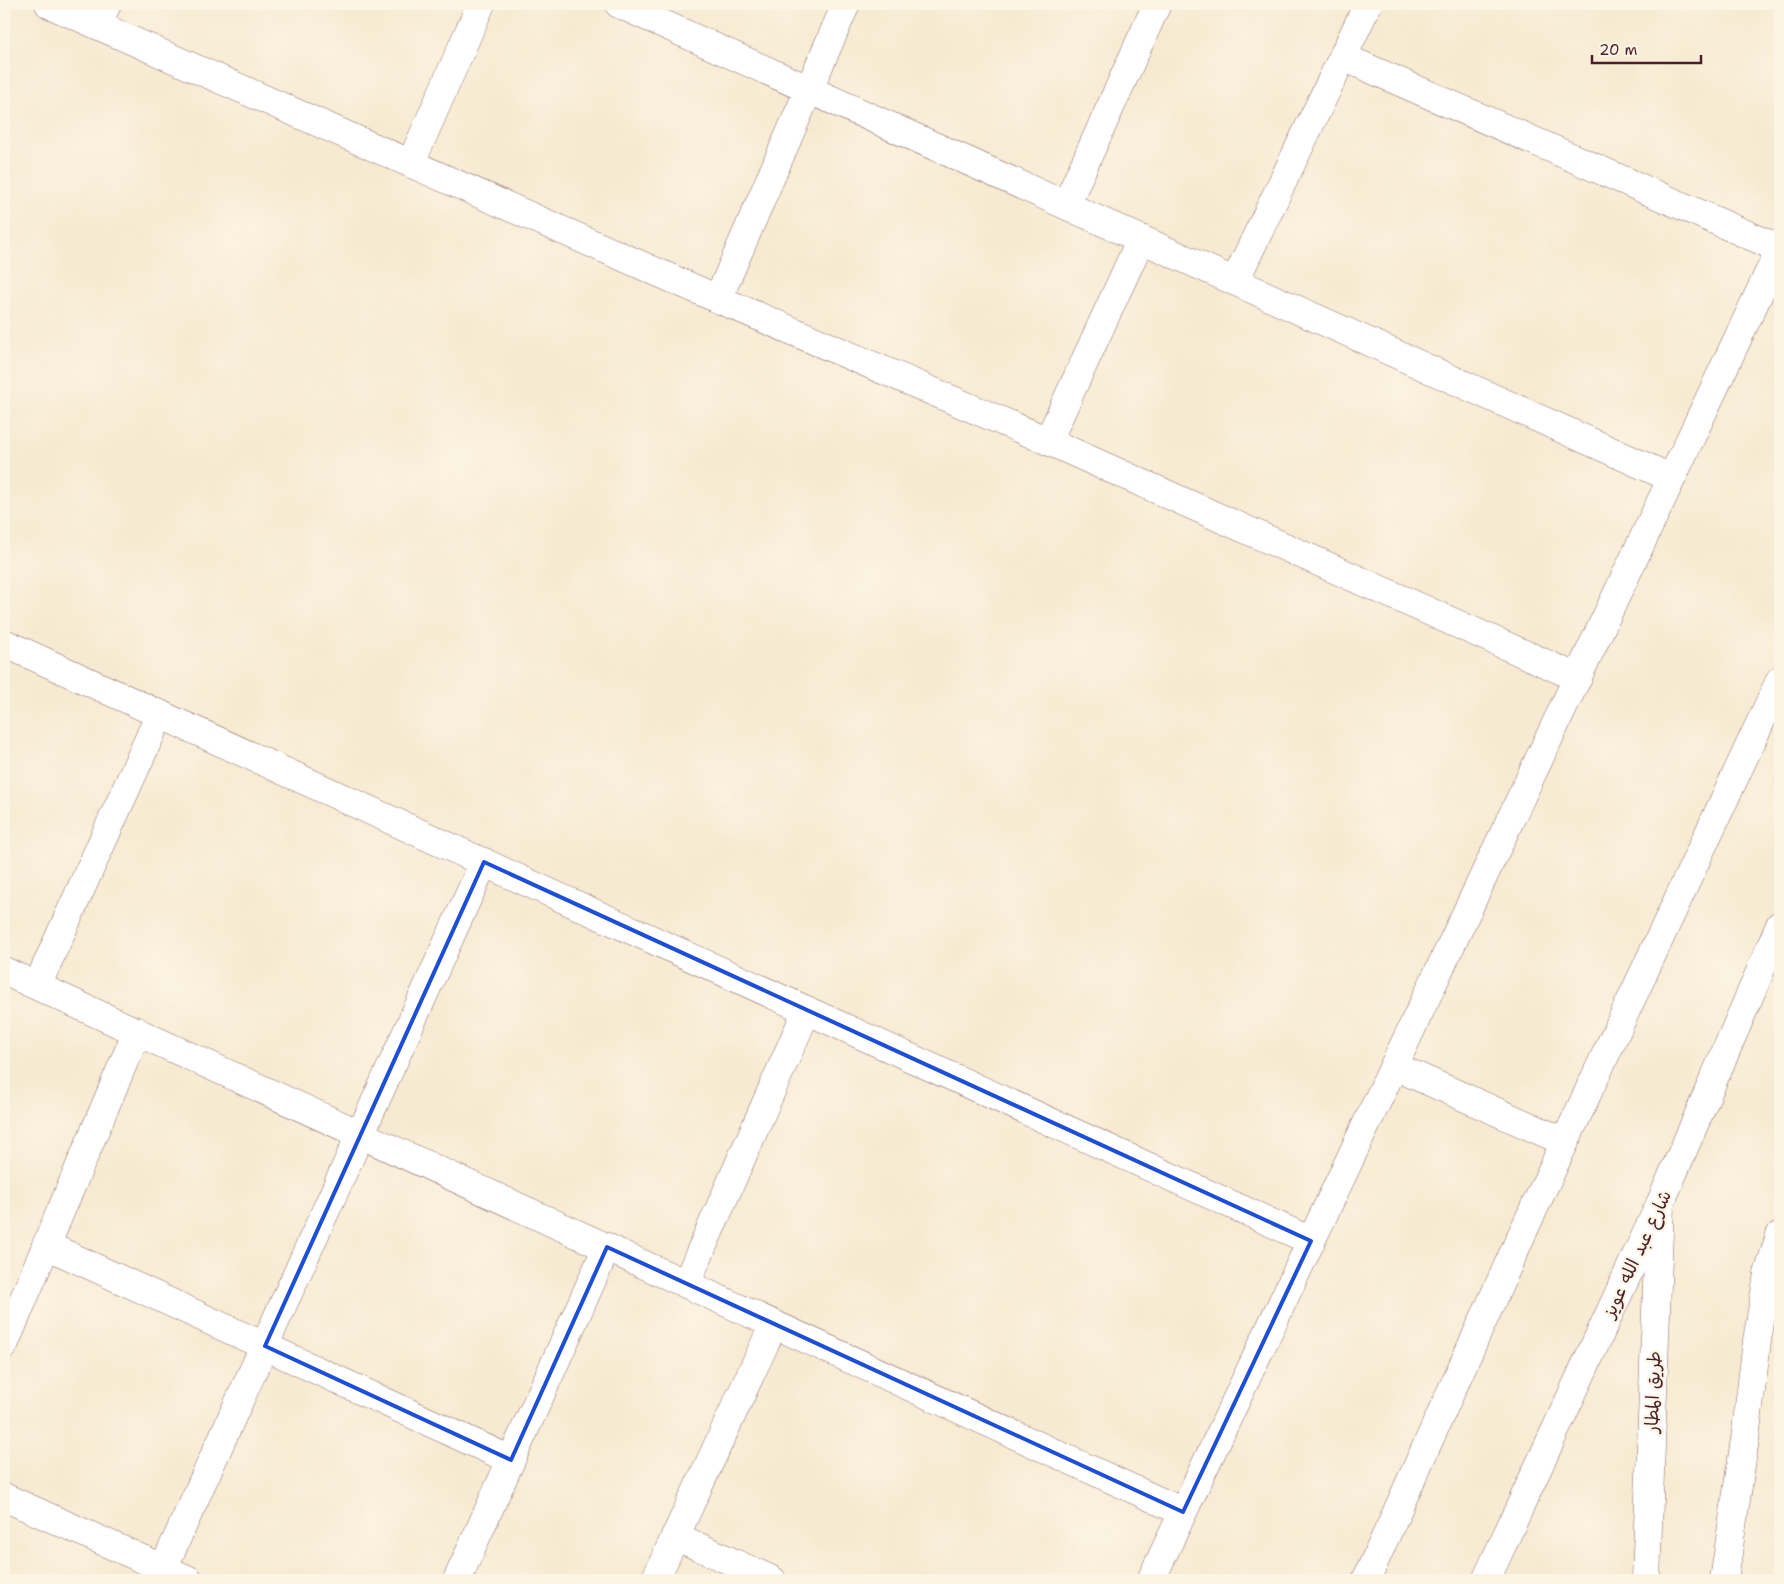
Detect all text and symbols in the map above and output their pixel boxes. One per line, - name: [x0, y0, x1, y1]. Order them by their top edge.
- scale bar: [1592, 32, 1700, 64]
- text: 20 m: [1599, 40, 1638, 60]
- street label: شارع عبد الله عويز: [1596, 1186, 1677, 1323]
- street label: طريق المطار: [1640, 1351, 1666, 1435]

